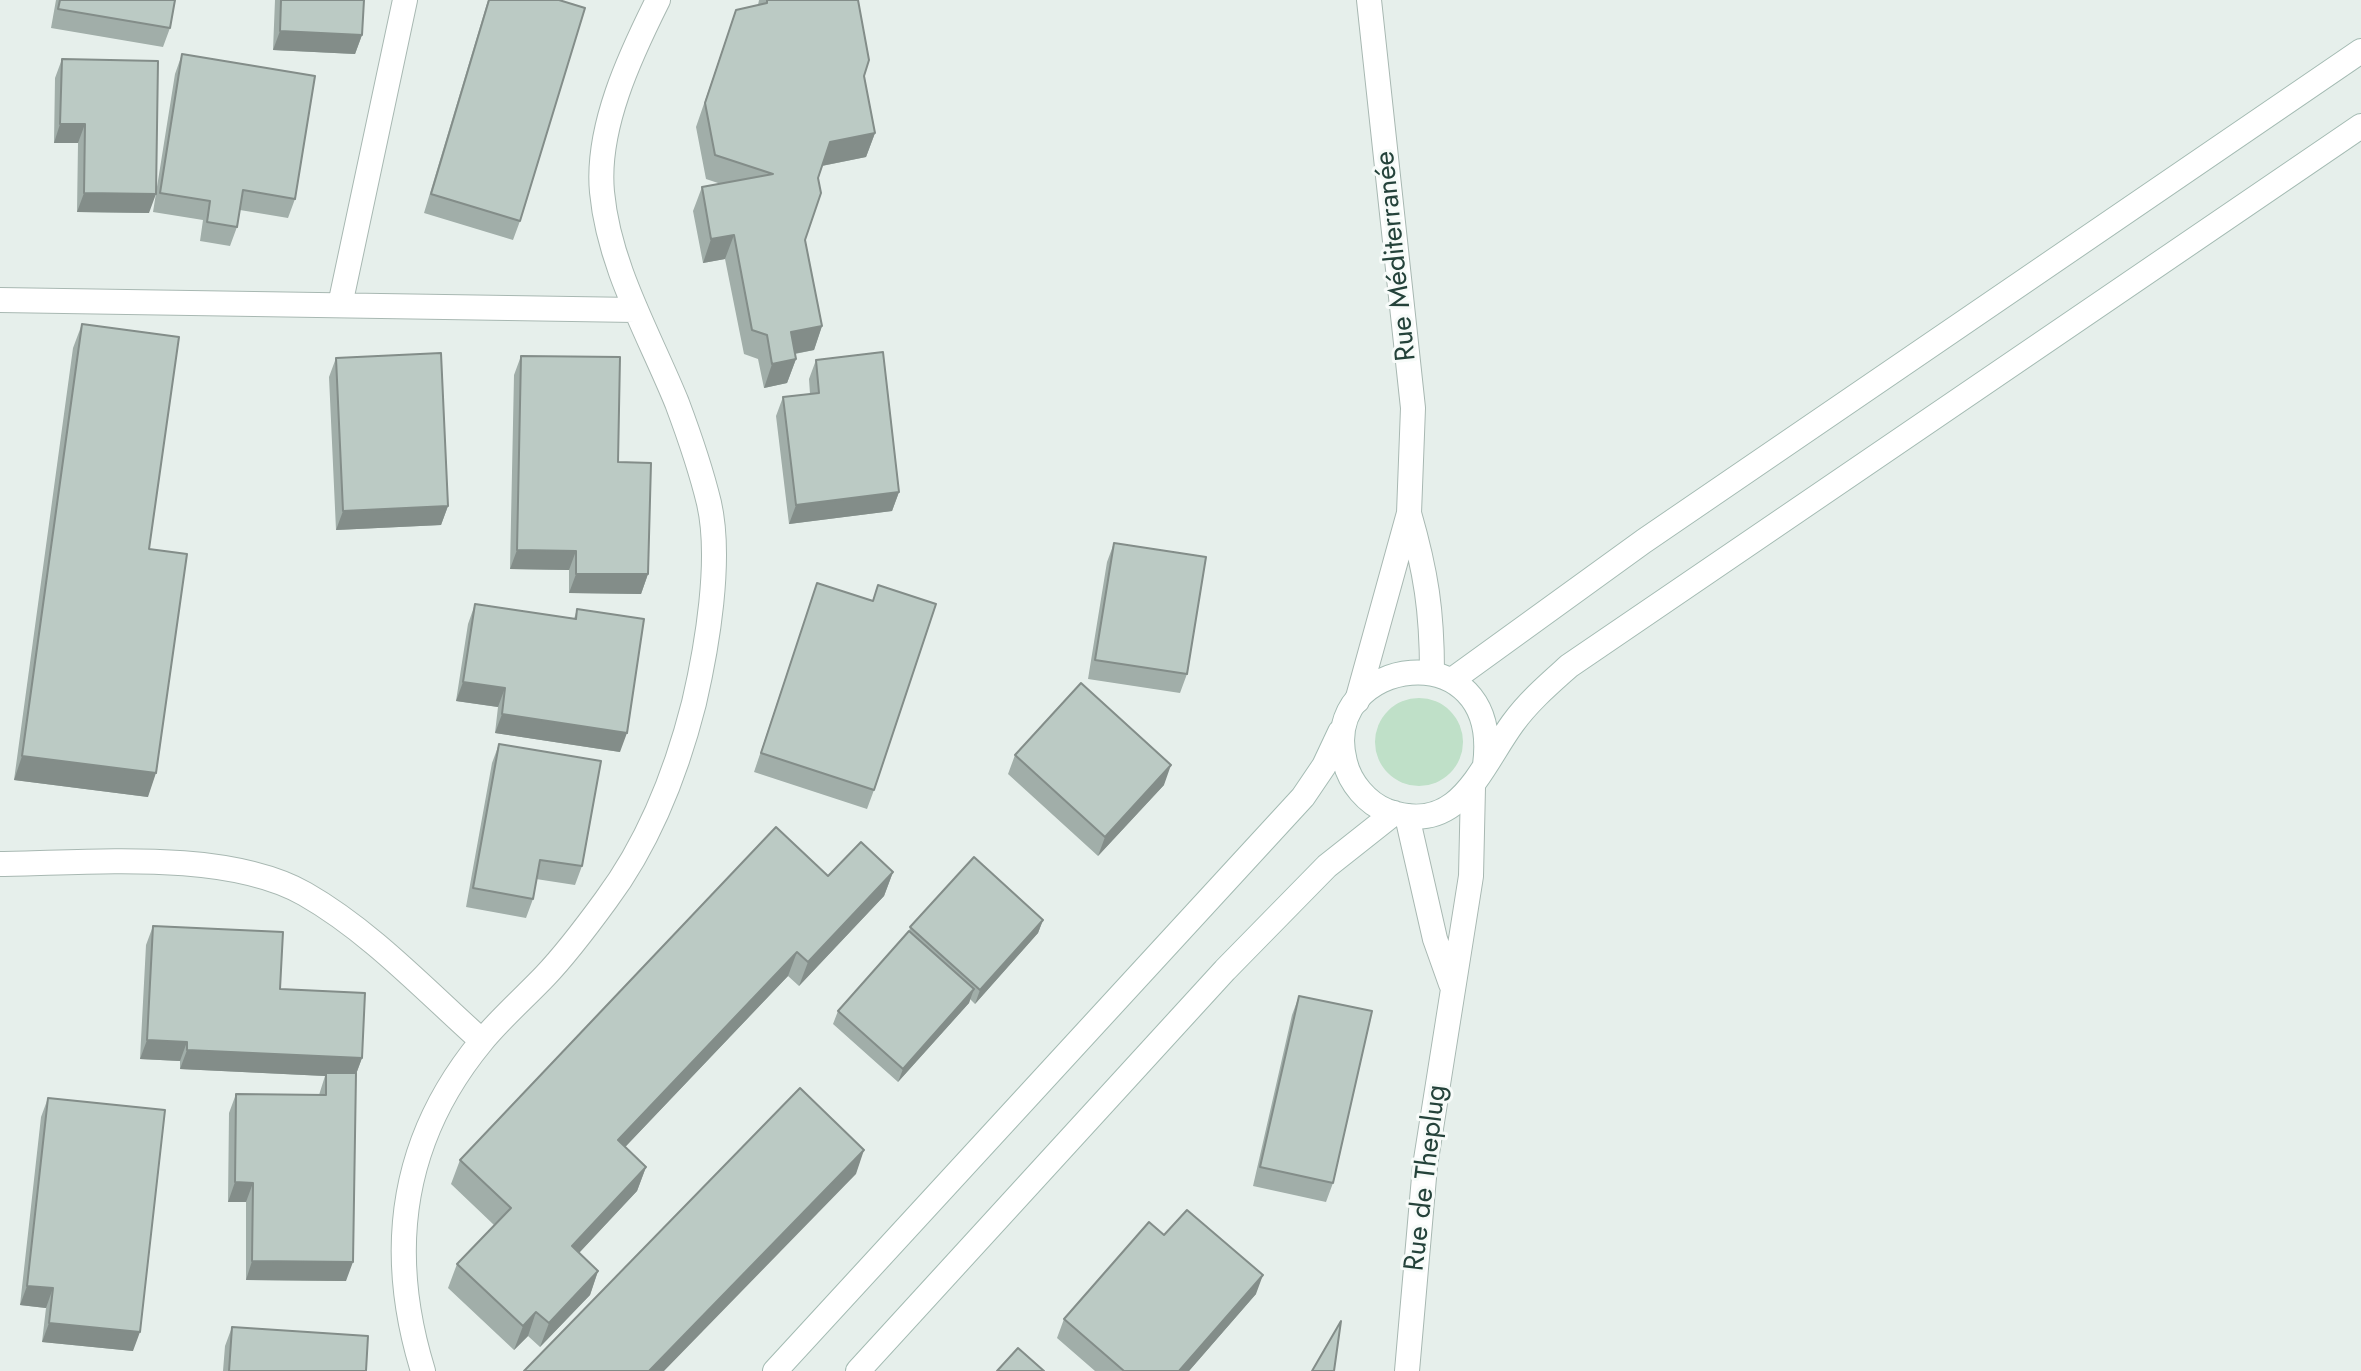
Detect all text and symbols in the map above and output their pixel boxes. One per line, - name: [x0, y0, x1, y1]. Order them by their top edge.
- street label: Rue Méditerranée: [1369, 149, 1425, 363]
- street label: Rue de Theplug: [1399, 1083, 1455, 1273]

